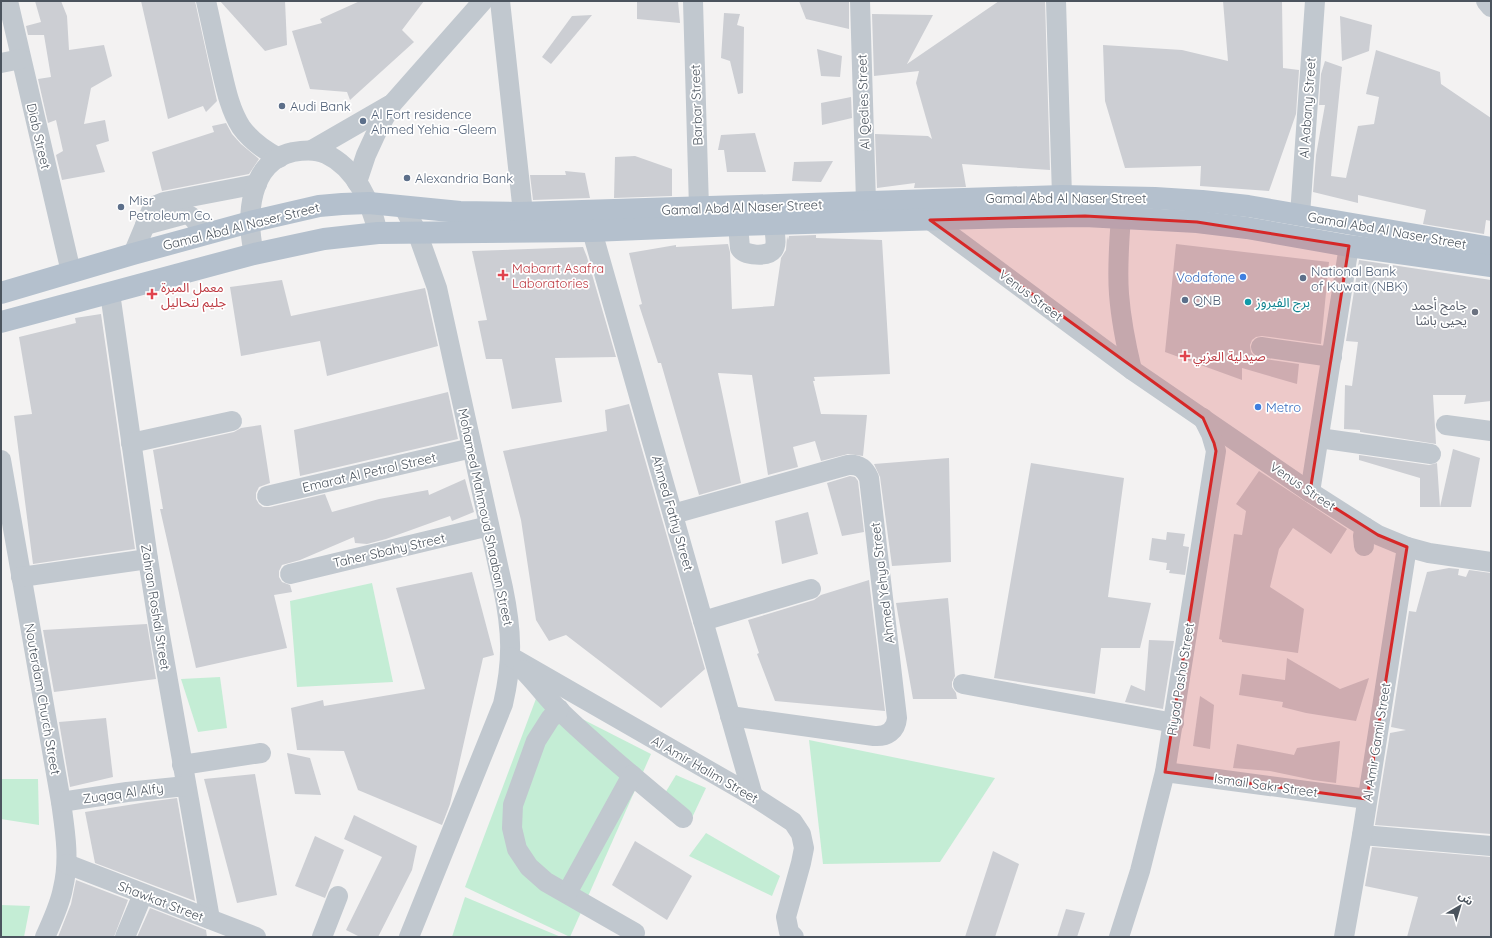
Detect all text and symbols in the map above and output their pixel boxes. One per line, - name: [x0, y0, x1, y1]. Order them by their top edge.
- street label: Al Qedies Street: [853, 54, 873, 150]
- street label: Al Aabany Street: [1295, 57, 1319, 159]
- street label: Barbar Street: [687, 64, 705, 146]
- place label: Audi Bank: [290, 98, 351, 114]
- marker: Audi Bank: [277, 101, 287, 111]
- street label: Diab Street: [24, 102, 54, 170]
- place label: Al Fort residence Ahmed Yehia -Gleem: [371, 106, 497, 137]
- marker: Al Fort residence Ahmed Yehia -Gleem: [358, 116, 368, 126]
- place label: Alexandria Bank: [415, 170, 513, 186]
- marker: Alexandria Bank: [402, 173, 412, 183]
- street label: Gamal Abd Al Naser Street: [986, 190, 1146, 206]
- place label: Misr Petroleum Co.: [129, 192, 213, 223]
- street label: Gamal Abd Al Naser Street: [661, 196, 823, 218]
- street label: Gamal Abd Al Naser Street: [161, 199, 321, 253]
- marker: Misr Petroleum Co.: [116, 202, 126, 212]
- street label: Gamal Abd Al Naser Street: [1306, 208, 1468, 252]
- place label: Mabarrt Asafra Laboratories: [512, 260, 604, 291]
- place label: National Bank of Kuwait (NBK): [1311, 263, 1408, 294]
- street label: Venus Street: [996, 266, 1066, 324]
- marker: Mabarrt Asafra Laboratories: [497, 269, 509, 281]
- place label: Vodafone: [1176, 269, 1235, 285]
- marker: Vodafone: [1238, 272, 1248, 282]
- marker: National Bank of Kuwait (NBK): [1298, 273, 1308, 283]
- place label: معمل المبرة جليم لتحاليل: [161, 279, 227, 313]
- marker: معمل المبرة جليم لتحاليل: [146, 288, 158, 300]
- place label: QNB: [1193, 292, 1221, 308]
- place label: برج الفيروز: [1255, 294, 1310, 313]
- marker: QNB: [1180, 295, 1190, 305]
- marker: برج الفيروز: [1243, 297, 1253, 307]
- place label: جامح أحمد يحيى باشا: [1412, 297, 1467, 329]
- marker: جامح أحمد يحيى باشا: [1470, 307, 1480, 317]
- place label: صيدلية العزبي: [1193, 348, 1266, 367]
- marker: صيدلية العزبي: [1180, 351, 1190, 361]
- place label: Metro: [1266, 399, 1301, 415]
- marker: Metro: [1253, 402, 1263, 412]
- street label: Mohamed Mahmoud Shaaban Street: [455, 407, 517, 627]
- street label: Emarat Al Petrol Street: [301, 449, 437, 495]
- street label: Ahmed Fathy Street: [649, 453, 697, 573]
- street label: Venus Street: [1267, 458, 1339, 514]
- street label: Ahmed Yehya Street: [867, 521, 897, 645]
- street label: Taher Sbahy Street: [331, 529, 447, 571]
- street label: Zahran Roshdi Street: [138, 543, 174, 671]
- street label: Riyad Pasha Street: [1163, 621, 1197, 737]
- street label: Nouterdam Church Street: [22, 622, 64, 776]
- street label: Al Amir Gamil Street: [1359, 681, 1393, 803]
- street label: Al Amir Halim Street: [649, 732, 761, 806]
- street label: Ismail Sakr Street: [1213, 770, 1319, 800]
- street label: Zuqaq Al Alfy: [82, 779, 164, 807]
- street label: Shawkat Street: [116, 877, 206, 925]
- north arrow: [1440, 886, 1480, 926]
- text: ش: [1456, 888, 1476, 908]

